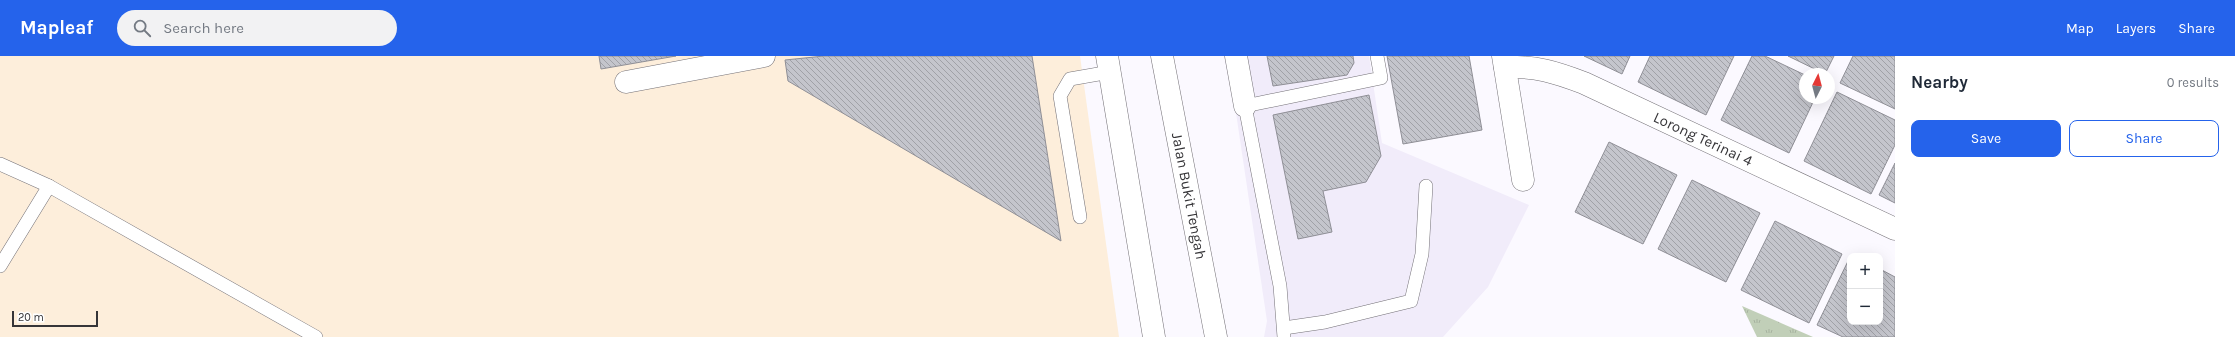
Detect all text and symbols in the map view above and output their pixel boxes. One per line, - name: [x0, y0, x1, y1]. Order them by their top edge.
- search box: [117, 10, 397, 46]
- text: Mapleaf: [20, 17, 93, 39]
- icon: search: [131, 17, 153, 39]
- text: Search here: [163, 19, 244, 37]
- text: Map: [2066, 20, 2094, 37]
- text: Layers: [2116, 20, 2156, 37]
- text: Share: [2178, 20, 2215, 37]
- north arrow: [1799, 68, 1835, 104]
- text: Nearby: [1911, 72, 1968, 92]
- text: 0 results: [2167, 75, 2219, 90]
- street label: Lorong Terinai 4: [1650, 108, 1756, 170]
- button: Save: [1911, 120, 2061, 157]
- button: Share: [2069, 120, 2219, 157]
- street label: Jalan Bukit Tengah: [1168, 131, 1210, 261]
- map controls: [1847, 253, 1883, 325]
- button: +: [1847, 253, 1883, 289]
- button: −: [1847, 289, 1883, 325]
- scale bar: [12, 309, 98, 328]
- text: 20 m: [18, 311, 44, 324]

